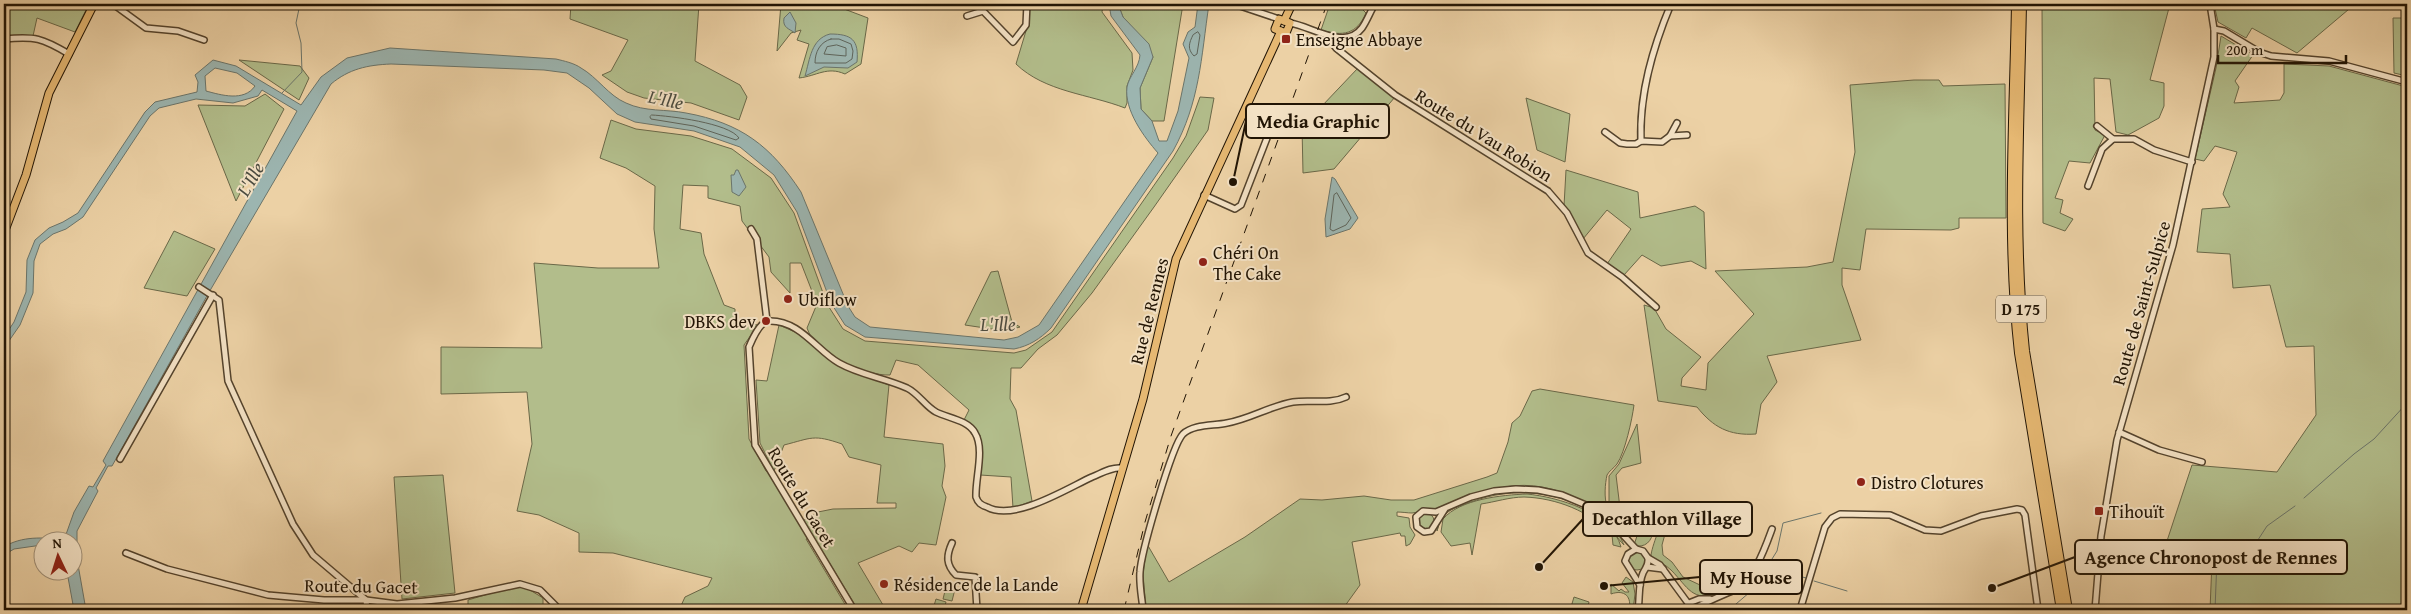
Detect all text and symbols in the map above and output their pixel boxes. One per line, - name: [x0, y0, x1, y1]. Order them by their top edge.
- place label: Enseigne Abbaye: [1296, 26, 1422, 53]
- scale bar: [2218, 32, 2346, 64]
- marker: Enseigne Abbaye: [1280, 33, 1292, 45]
- text: 200 m: [2226, 39, 2264, 60]
- water label: L'Ille: [645, 81, 686, 116]
- street label: Route du Vau Robion: [1410, 82, 1558, 188]
- callout: Media Graphic: [1246, 104, 1389, 138]
- text: Media Graphic: [1257, 107, 1380, 135]
- water label: L'Ille: [229, 156, 271, 202]
- street label: Route de Saint-Sulpice: [2105, 218, 2177, 388]
- place label: Chéri On The Cake: [1213, 239, 1281, 287]
- street label: Rue de Rennes: [1123, 255, 1175, 367]
- marker: Chéri On The Cake: [1197, 256, 1209, 268]
- place label: Ubiflow: [798, 286, 857, 313]
- marker: Ubiflow: [782, 293, 794, 305]
- road number: D 175: [1996, 296, 2046, 322]
- place label: DBKS dev: [684, 308, 756, 335]
- water label: L'Ille: [979, 310, 1016, 338]
- marker: DBKS dev: [760, 315, 772, 327]
- street label: Route du Gacet: [761, 442, 843, 553]
- place label: Distro Clotures: [1871, 469, 1984, 496]
- marker: Distro Clotures: [1855, 476, 1867, 488]
- place label: Tihouït: [2109, 498, 2165, 525]
- callout: Decathlon Village: [1583, 502, 1752, 536]
- text: Decathlon Village: [1592, 504, 1742, 532]
- marker: Tihouït: [2093, 505, 2105, 517]
- north arrow: [32, 532, 82, 582]
- text: N: [52, 533, 63, 553]
- callout: Agence Chronopost de Rennes: [2075, 540, 2347, 574]
- text: Agence Chronopost de Rennes: [2085, 543, 2337, 571]
- callout: My House: [1700, 560, 1802, 594]
- text: My House: [1710, 563, 1792, 591]
- place label: Résidence de la Lande: [894, 571, 1059, 598]
- street label: Route du Gacet: [304, 572, 418, 600]
- marker: Résidence de la Lande: [878, 578, 890, 590]

